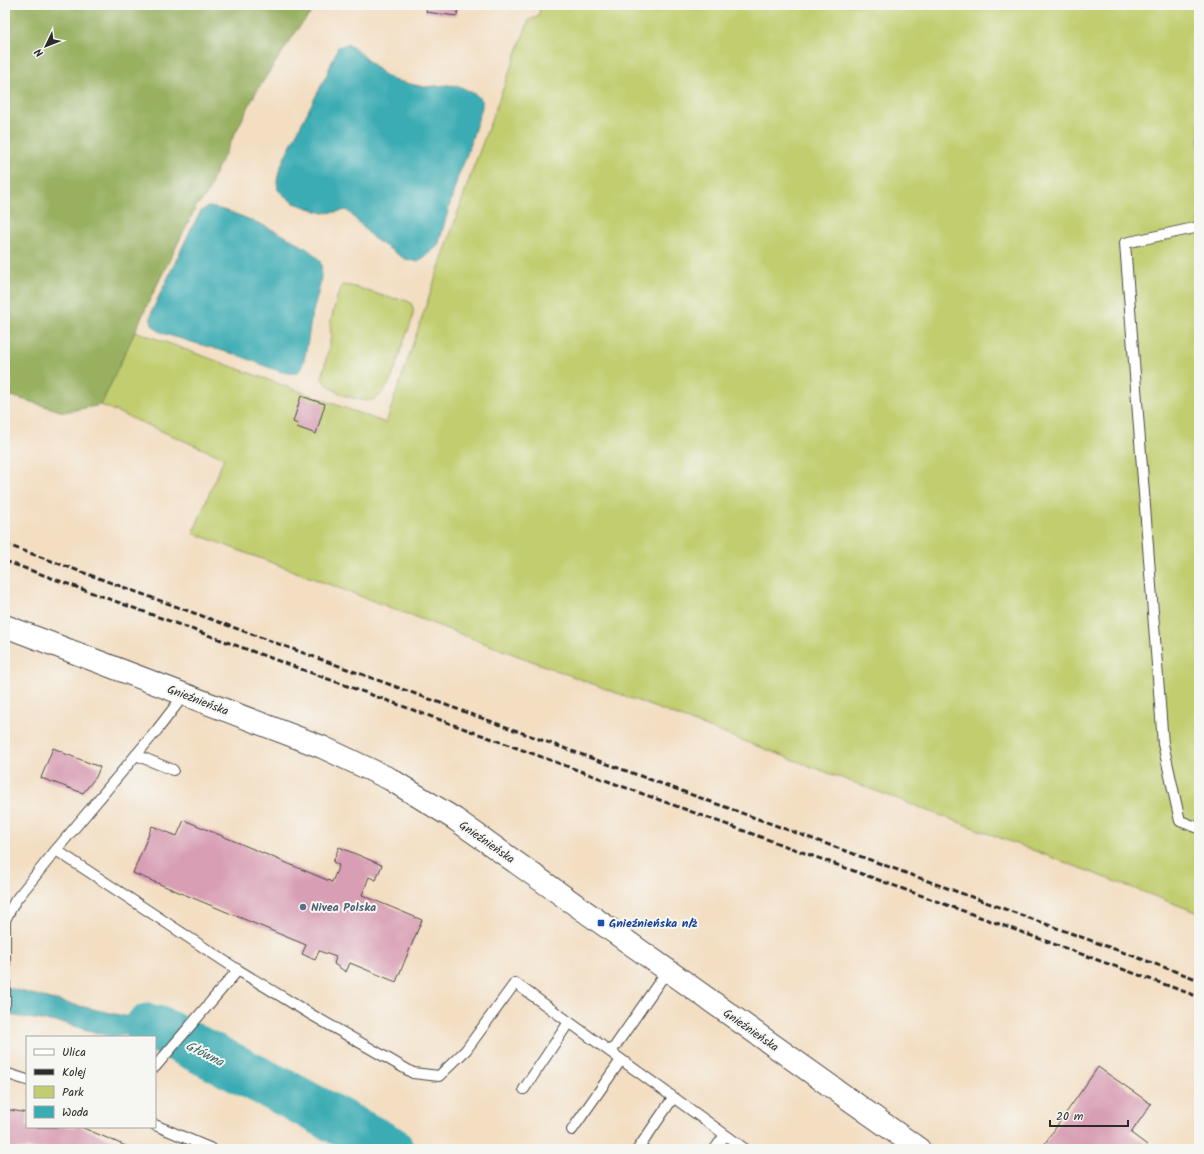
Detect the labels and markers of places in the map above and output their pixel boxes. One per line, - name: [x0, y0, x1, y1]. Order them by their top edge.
- place label: Nivea Polska: [311, 898, 376, 917]
- marker: Nivea Polska: [298, 902, 308, 912]
- place label: Gnieźnieńska n/ż: [609, 914, 698, 933]
- marker: Gnieźnieńska n/ż: [596, 918, 606, 928]

